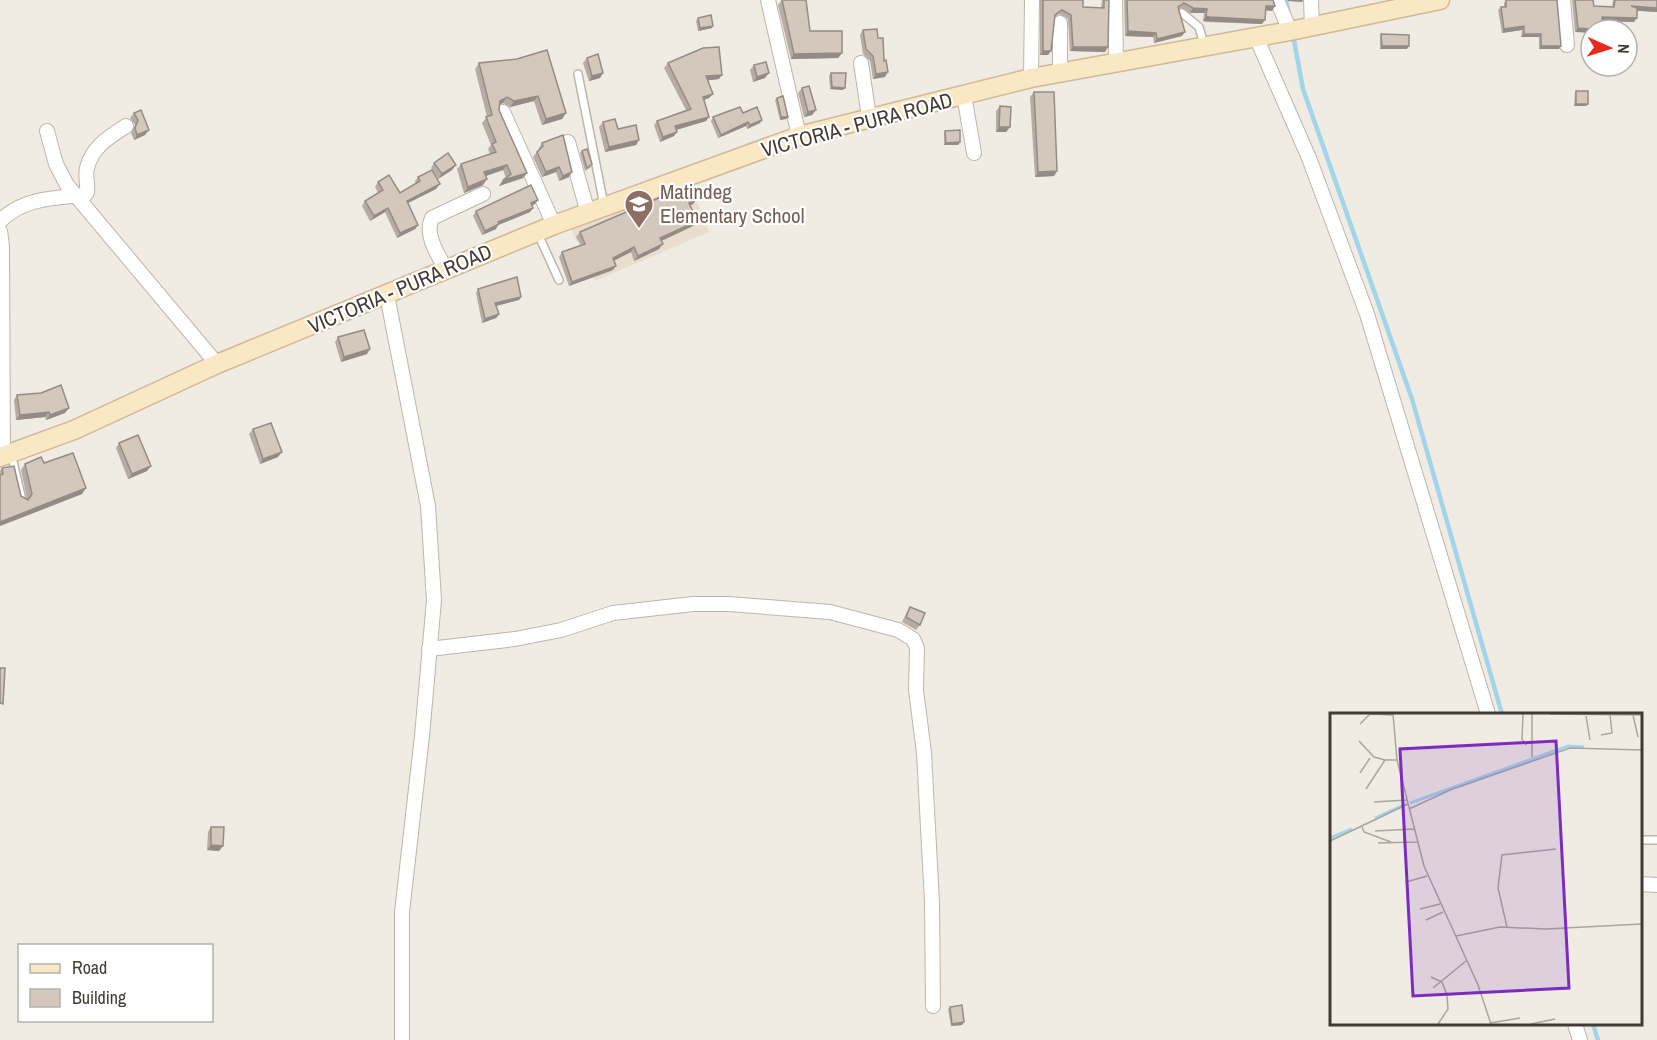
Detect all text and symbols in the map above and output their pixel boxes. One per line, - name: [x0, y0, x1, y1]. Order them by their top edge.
- north arrow: [1579, 18, 1639, 78]
- text: N: [1613, 43, 1635, 54]
- street label: VICTORIA - PURA ROAD: [758, 85, 956, 164]
- place label: Matindeg Elementary School: [660, 177, 805, 230]
- school or university icon: Matindeg Elementary School: [623, 188, 655, 230]
- street label: VICTORIA - PURA ROAD: [304, 237, 496, 340]
- inset map: [1330, 713, 1642, 1025]
- legend: [18, 944, 213, 1022]
- text: Road: [72, 955, 107, 980]
- text: Building: [72, 985, 127, 1010]

